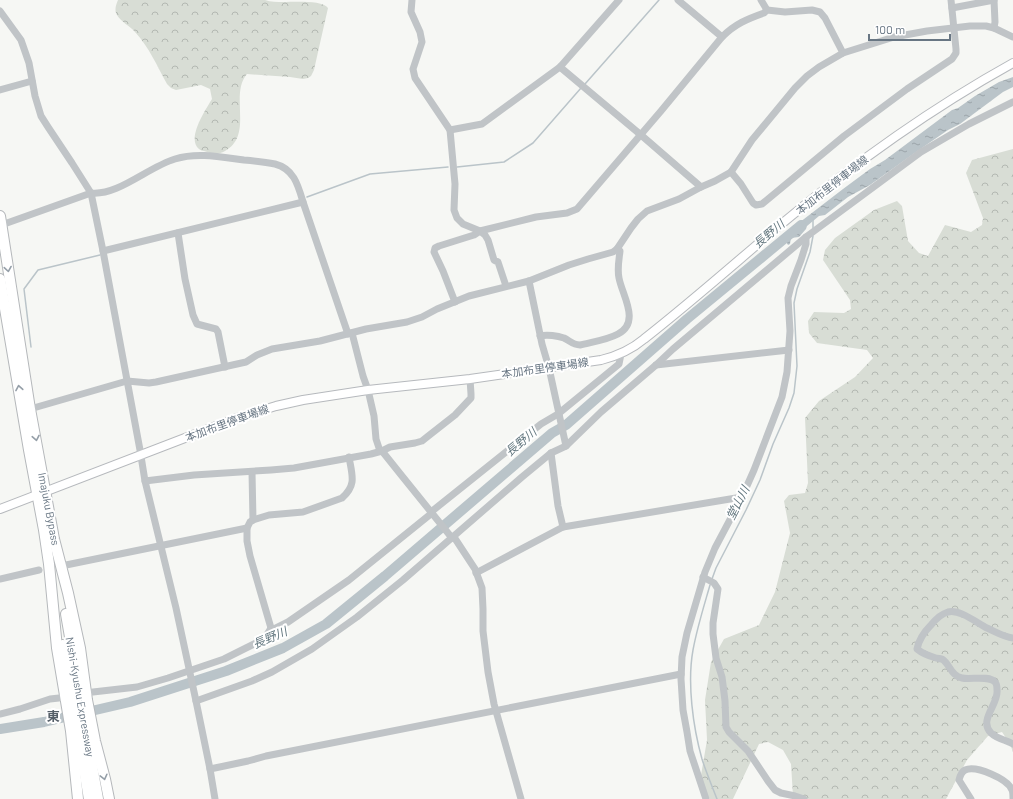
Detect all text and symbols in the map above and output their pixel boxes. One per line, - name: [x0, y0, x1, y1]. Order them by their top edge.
- scale bar: [869, 16, 950, 42]
- text: 100 m: [875, 22, 905, 36]
- street label: 本加布里停車場線: [793, 152, 870, 217]
- water label: 長野川: [750, 215, 788, 250]
- one-way arrow: [3, 266, 12, 272]
- street label: 本加布里停車場線: [500, 355, 589, 380]
- one-way arrow: [15, 385, 23, 391]
- street label: 本加布里停車場線: [183, 401, 270, 444]
- water label: 長野川: [502, 423, 540, 458]
- one-way arrow: [31, 435, 39, 442]
- street label: Imajuku Bypass: [36, 471, 63, 546]
- water label: 堂山川: [723, 482, 752, 522]
- water label: 長野川: [250, 623, 291, 651]
- street label: Nishi-Kyushu Expressway: [64, 636, 97, 758]
- district label: 東: [46, 708, 60, 724]
- one-way arrow: [100, 773, 108, 780]

